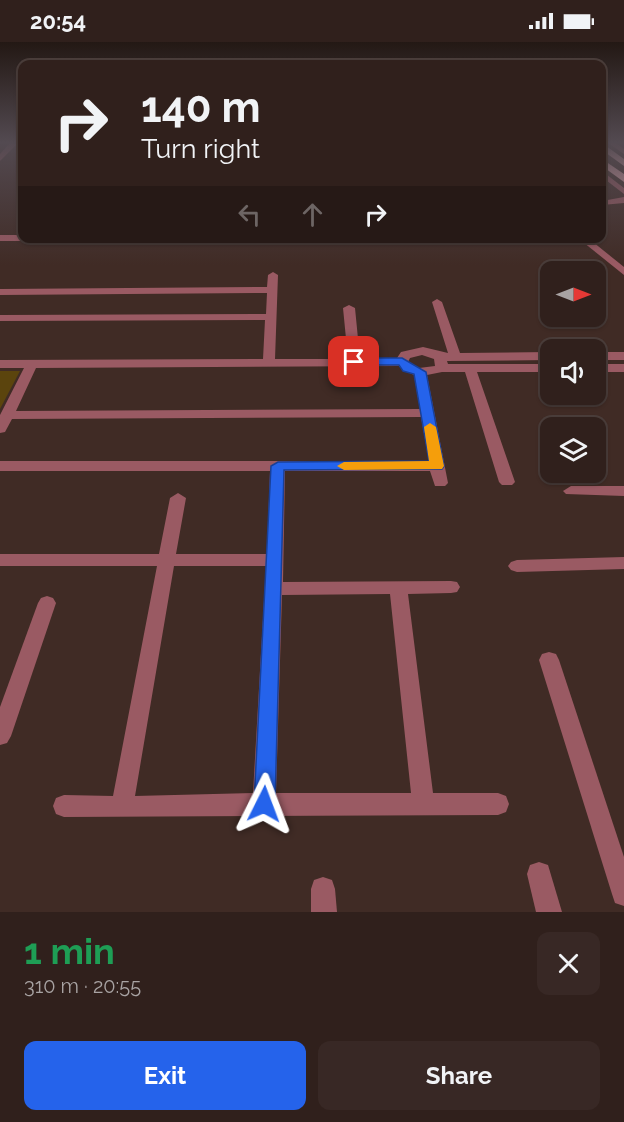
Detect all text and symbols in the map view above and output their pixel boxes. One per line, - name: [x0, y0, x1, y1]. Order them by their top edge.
- text: 20:54: [30, 8, 86, 34]
- text: 140 m: [141, 83, 261, 132]
- icon: right: [42, 84, 120, 162]
- text: Turn right: [141, 133, 260, 164]
- icon: left: [233, 198, 266, 231]
- icon: ahead: [296, 198, 329, 231]
- icon: right: [359, 198, 392, 231]
- north arrow: [540, 261, 606, 327]
- map controls: [540, 261, 606, 483]
- pin: [328, 336, 379, 387]
- button: sound: [540, 339, 606, 405]
- icon: arrive: [337, 345, 370, 378]
- button: layers: [540, 417, 606, 483]
- position arrow: [232, 772, 296, 836]
- text: 1 min: [24, 930, 115, 972]
- button: close: [537, 932, 600, 995]
- text: 310 m · 20:55: [24, 974, 141, 998]
- button: Exit: [24, 1041, 306, 1110]
- button: Share: [318, 1041, 600, 1110]

